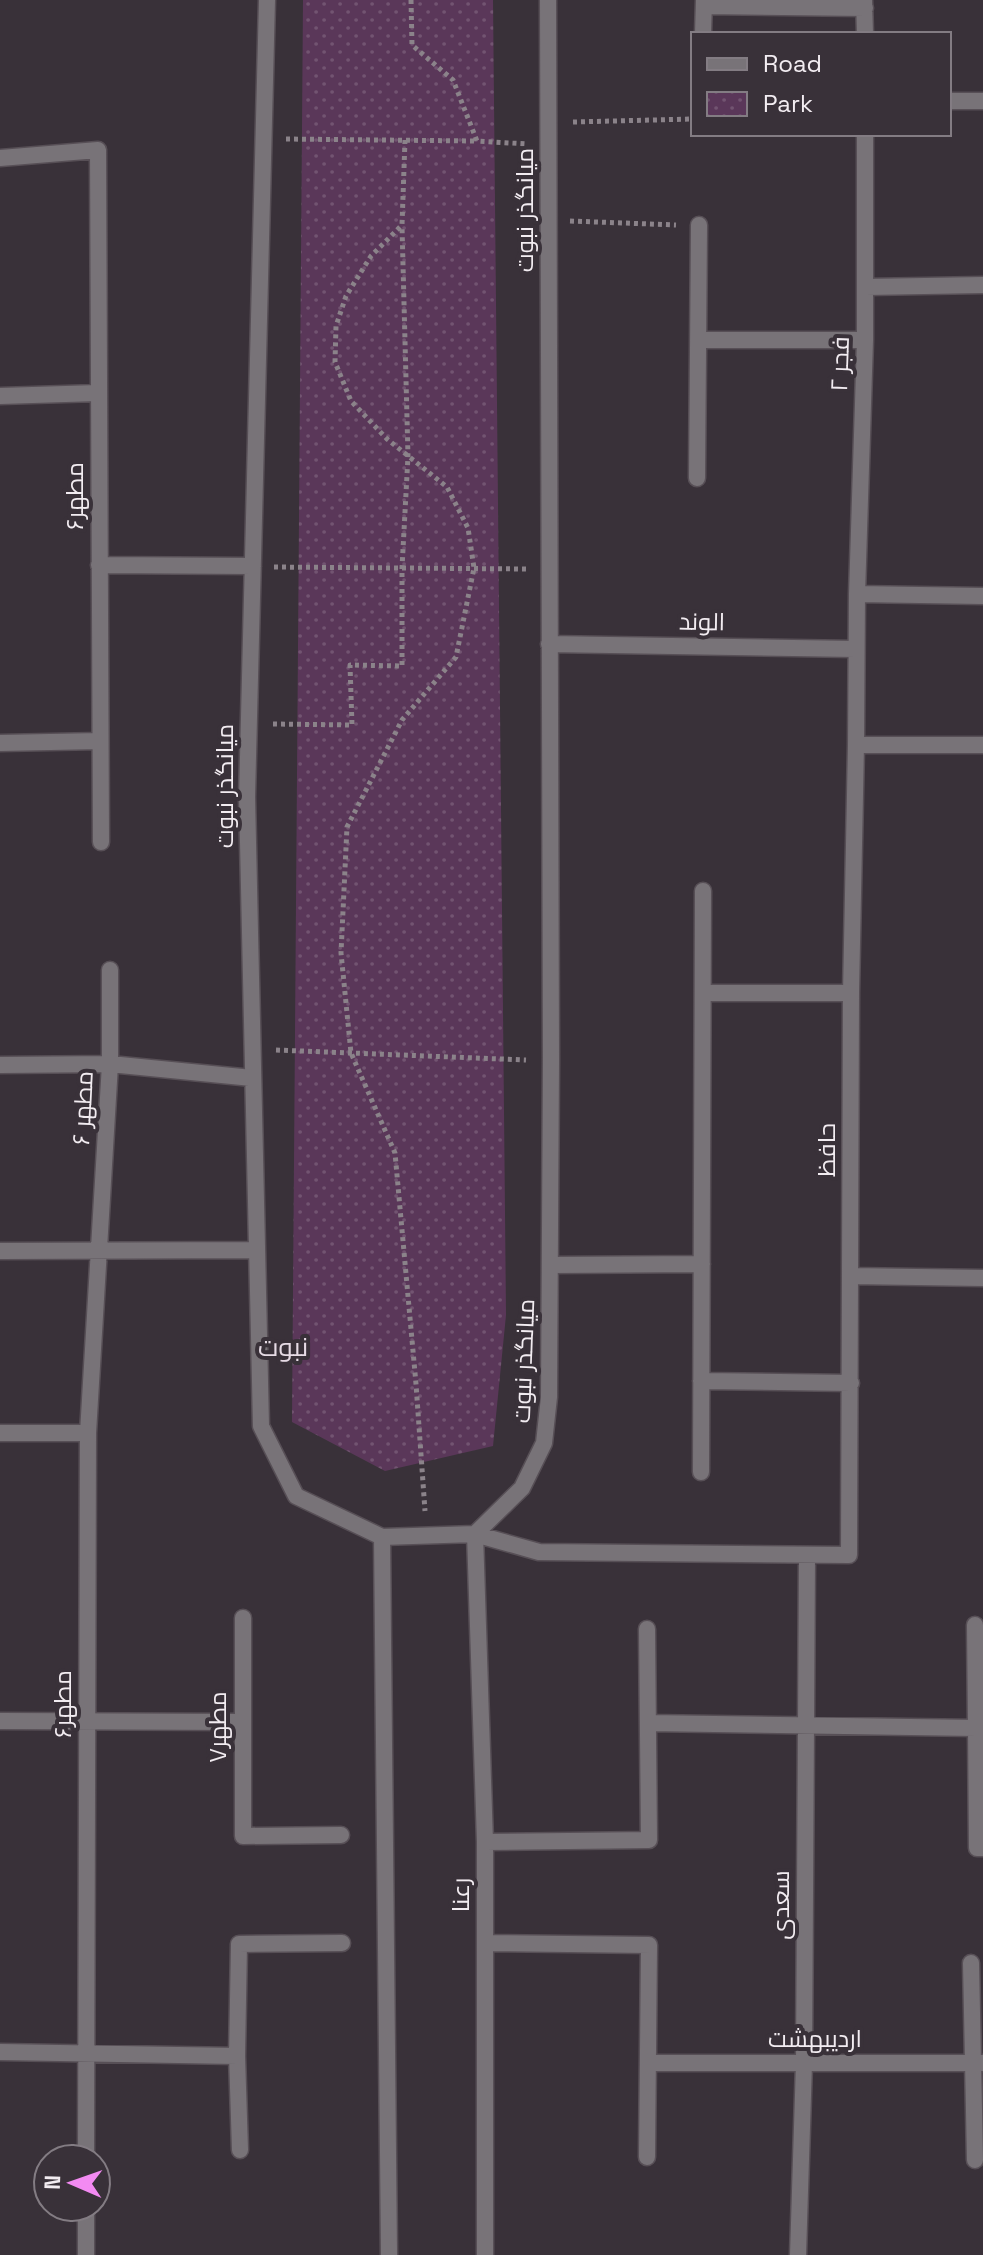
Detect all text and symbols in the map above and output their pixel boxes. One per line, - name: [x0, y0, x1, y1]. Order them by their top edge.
- legend: [691, 32, 951, 136]
- text: Road: [763, 48, 822, 79]
- text: Park: [763, 88, 813, 119]
- street label: میانگذر نبوت: [509, 148, 540, 272]
- street label: فجر ۲: [823, 336, 856, 392]
- street label: مطهر۶: [59, 462, 90, 530]
- street label: الوند: [679, 606, 725, 637]
- street label: میانگذر نبوت: [209, 724, 240, 848]
- street label: مطهر ۶: [65, 1070, 100, 1146]
- street label: حافظ: [811, 1123, 842, 1177]
- street label: میانگذر نبوت: [506, 1298, 541, 1424]
- district label: نبوت: [258, 1330, 308, 1364]
- street label: مطهر۶: [47, 1670, 78, 1738]
- street label: مطهر۷: [202, 1691, 233, 1763]
- street label: سعدی: [765, 1870, 796, 1940]
- street label: رعنا: [445, 1878, 476, 1912]
- street label: اردیبهشت: [768, 2023, 862, 2054]
- north arrow: [32, 2143, 112, 2223]
- text: N: [38, 2174, 66, 2190]

